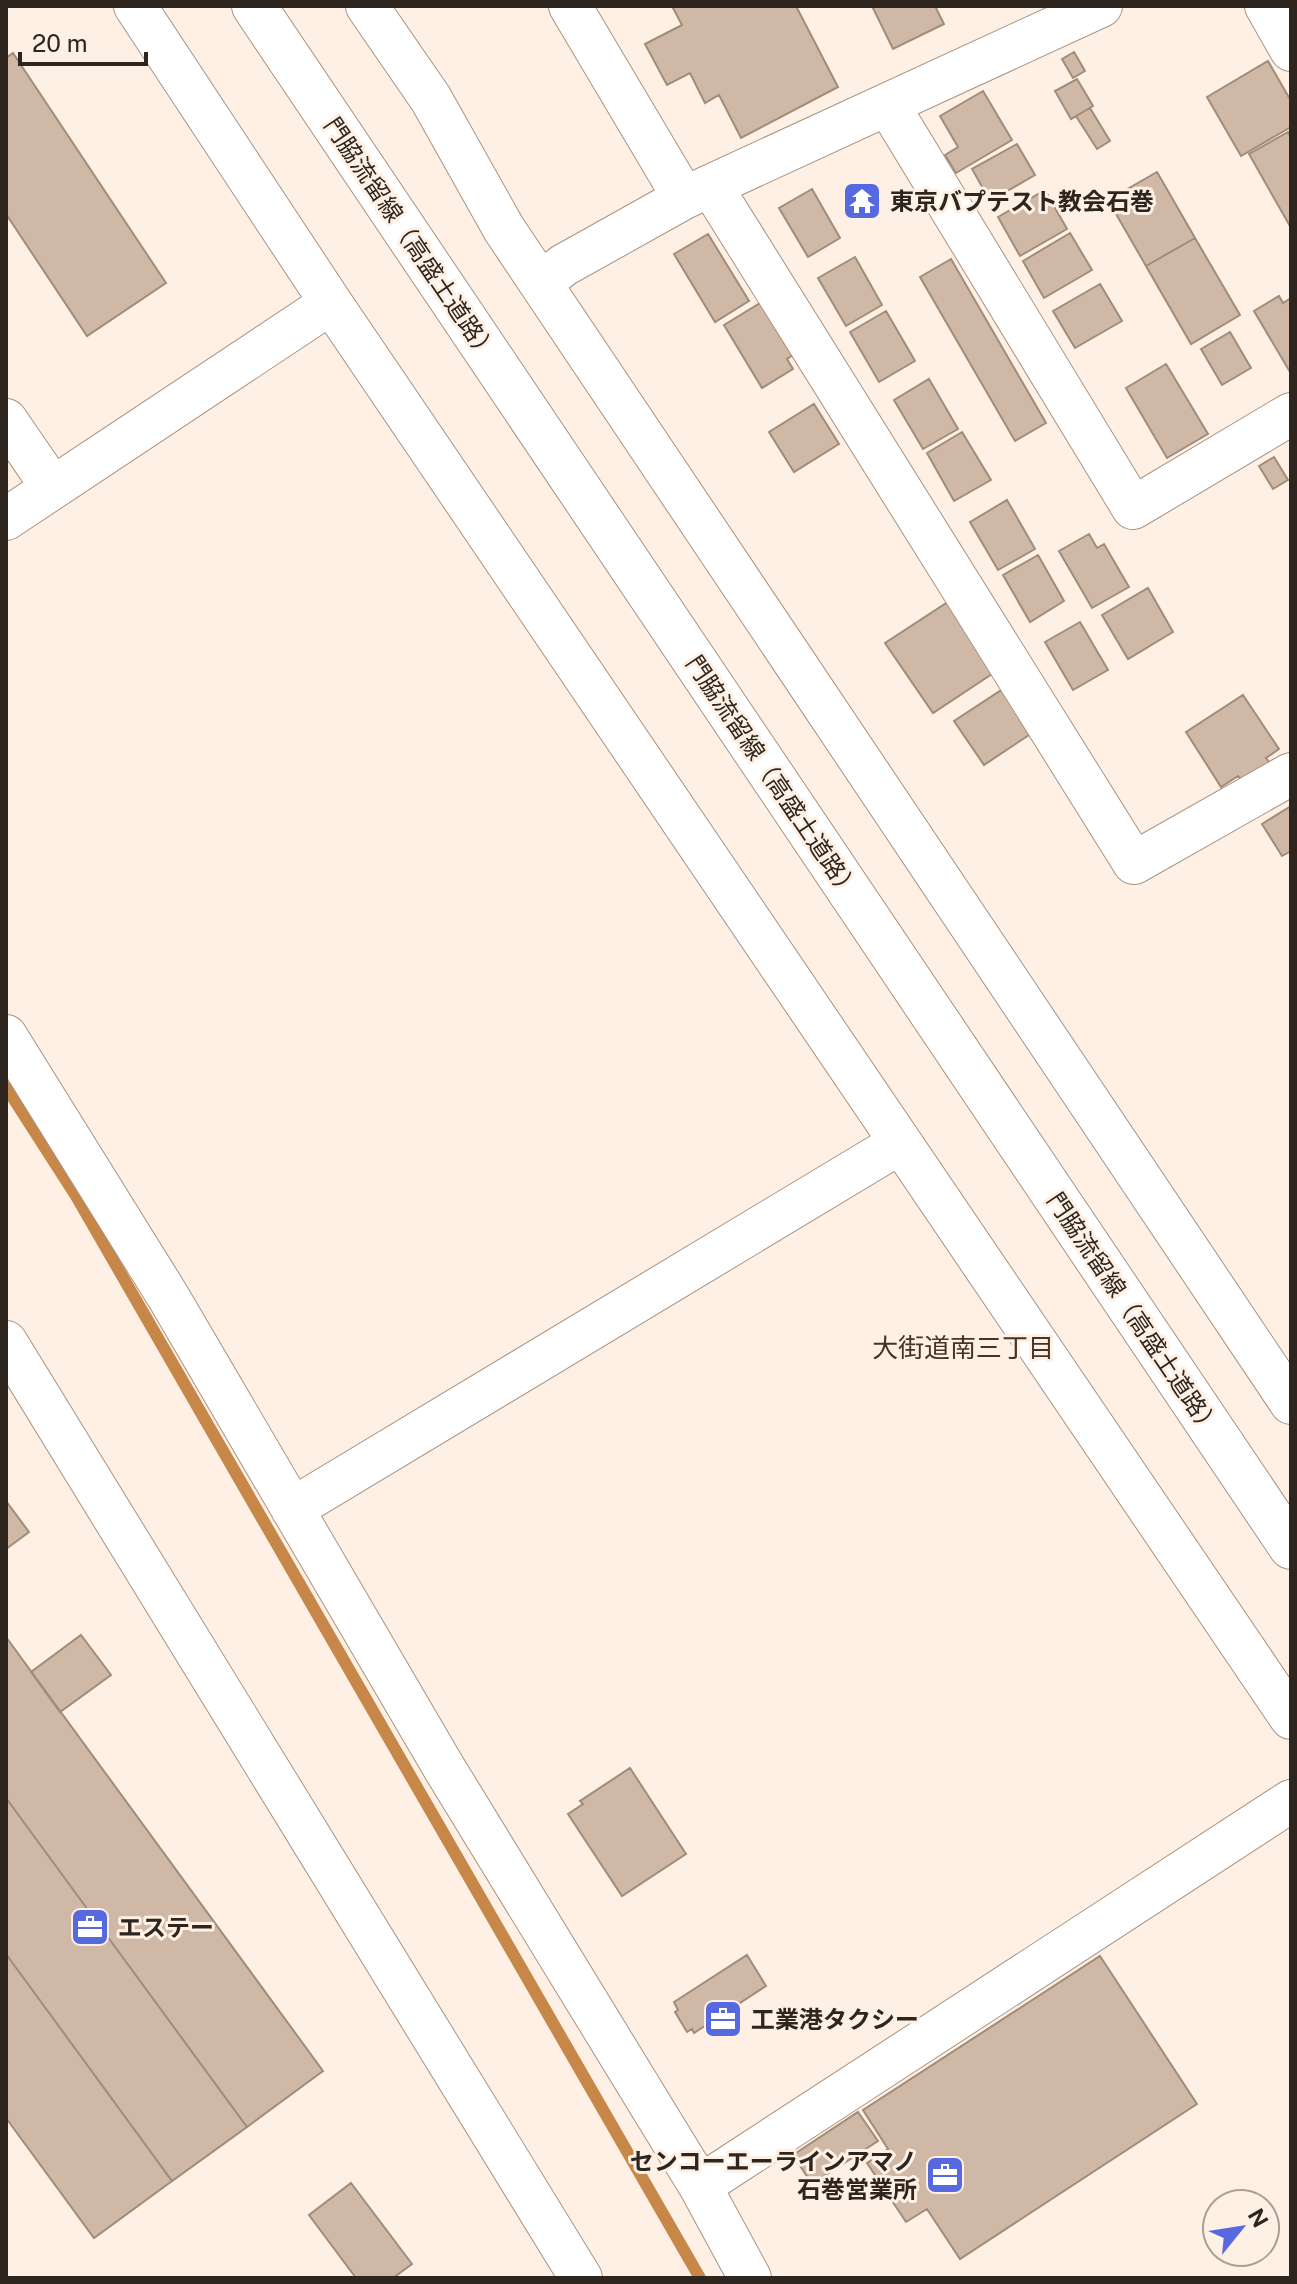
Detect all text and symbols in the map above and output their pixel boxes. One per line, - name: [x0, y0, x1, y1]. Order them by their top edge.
- scale bar: [20, 16, 146, 66]
- text: 20 m: [32, 29, 88, 57]
- street label: 門脇流留線（高盛土道路）: [319, 112, 503, 366]
- temple icon: 東京バプテスト教会石巻: [841, 180, 883, 222]
- place label: 東京バプテスト教会石巻: [890, 187, 1154, 215]
- street label: 門脇流留線（高盛土道路）: [681, 650, 865, 904]
- street label: 門脇流留線（高盛土道路）: [1042, 1187, 1226, 1441]
- district label: 大街道南三丁目: [872, 1332, 1054, 1363]
- office icon: エステー: [69, 1906, 111, 1948]
- place label: エステー: [118, 1913, 214, 1941]
- office icon: 工業港タクシー: [702, 1998, 744, 2040]
- place label: 工業港タクシー: [751, 2005, 919, 2033]
- place label: センコーエーラインアマノ 石巻営業所: [630, 2147, 917, 2203]
- office icon: センコーエーラインアマノ 石巻営業所: [924, 2154, 966, 2196]
- north arrow: [1201, 2188, 1281, 2268]
- text: N: [1243, 2204, 1274, 2232]

